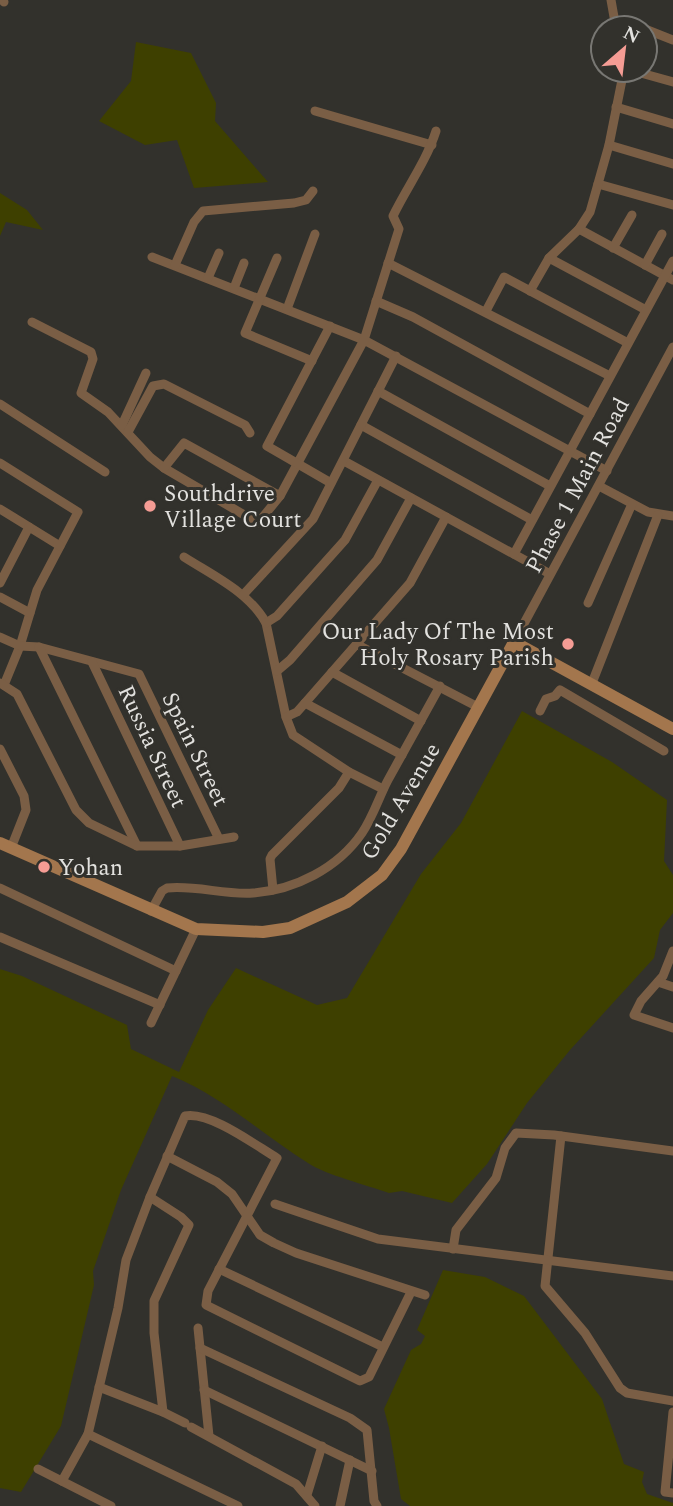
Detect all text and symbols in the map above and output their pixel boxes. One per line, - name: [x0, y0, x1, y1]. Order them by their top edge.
- north arrow: [589, 14, 659, 84]
- text: N: [618, 19, 645, 52]
- street label: Phase 1 Main Road: [517, 391, 640, 580]
- place label: Southdrive Village Court: [164, 477, 301, 538]
- marker: Southdrive Village Court: [142, 498, 158, 514]
- place label: Our Lady Of The Most Holy Rosary Parish: [322, 615, 554, 676]
- marker: Our Lady Of The Most Holy Rosary Parish: [560, 636, 576, 652]
- street label: Russia Street: [108, 679, 195, 814]
- street label: Spain Street: [152, 687, 237, 813]
- street label: Gold Avenue: [352, 736, 450, 867]
- place label: Yohan: [58, 851, 123, 886]
- marker: Yohan: [36, 859, 52, 875]

